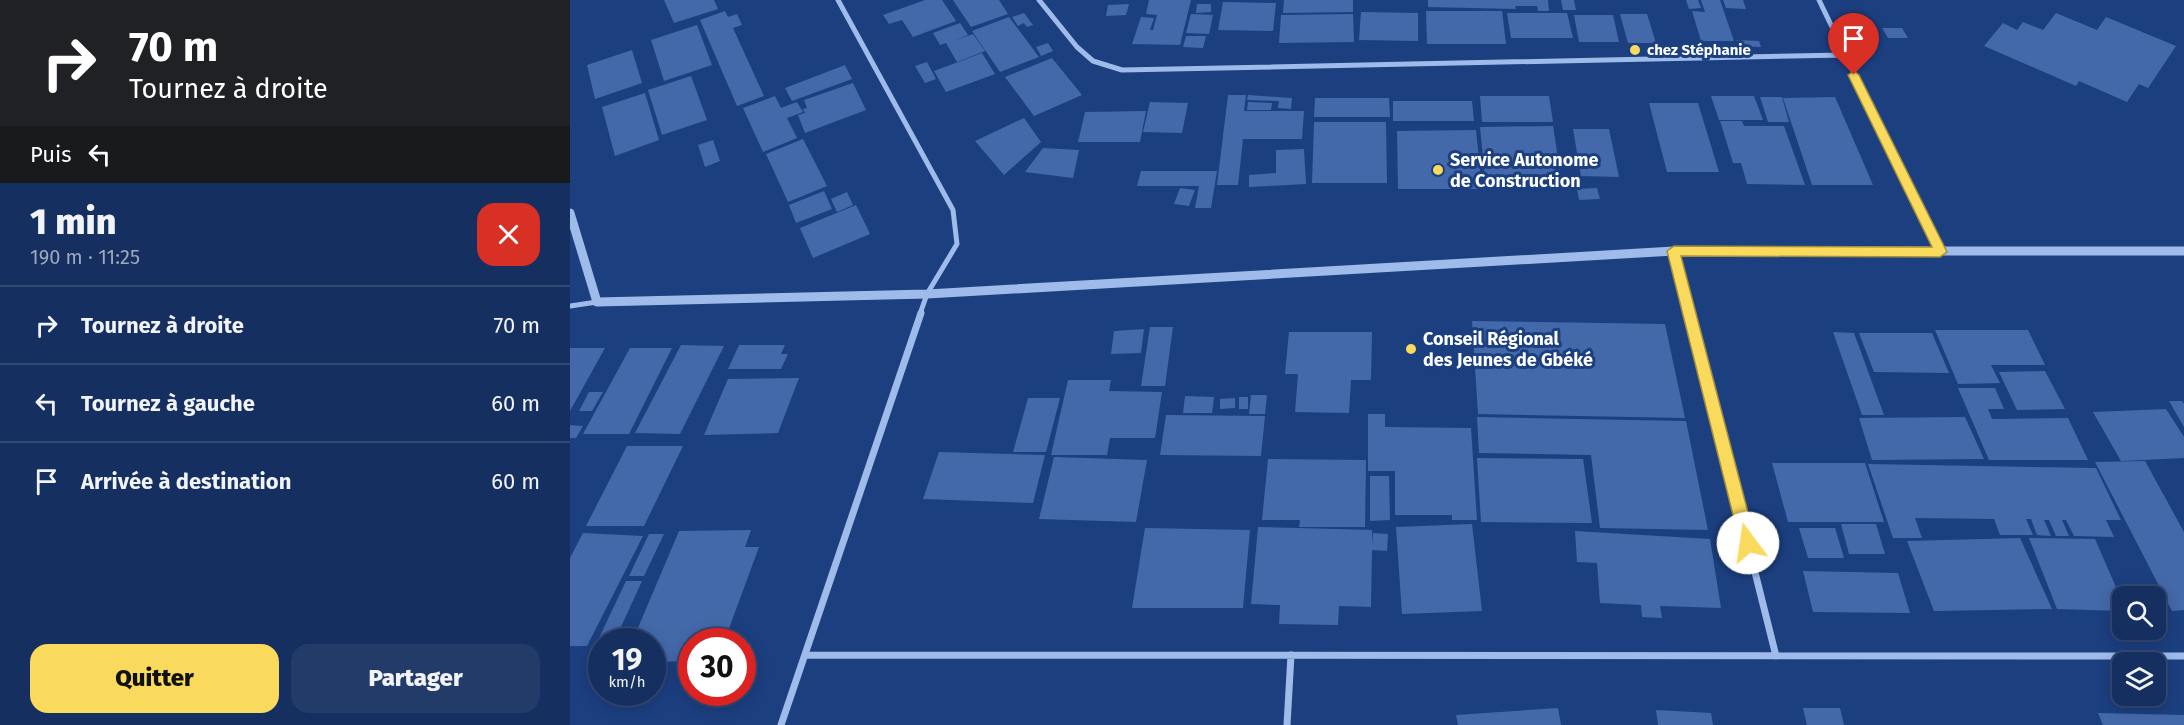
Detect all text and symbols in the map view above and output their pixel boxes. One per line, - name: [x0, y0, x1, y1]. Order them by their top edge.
- pin: [1828, 13, 1879, 75]
- text: 70 m: [129, 22, 218, 72]
- icon: arrive: [1837, 22, 1870, 55]
- icon: right: [30, 24, 108, 102]
- place label: chez Stéphanie: [1647, 41, 1751, 59]
- marker: chez Stéphanie: [1628, 43, 1642, 57]
- text: Tournez à droite: [129, 73, 328, 105]
- icon: left: [83, 138, 116, 171]
- text: Puis: [30, 141, 71, 168]
- place label: Service Autonome de Construction: [1450, 149, 1598, 192]
- marker: Service Autonome de Construction: [1431, 163, 1445, 177]
- text: 1 min: [30, 200, 116, 244]
- button: close: [477, 203, 540, 266]
- text: 190 m · 11:25: [30, 245, 140, 269]
- icon: right: [30, 309, 63, 342]
- text: Tournez à droite: [81, 312, 244, 339]
- text: 70 m: [494, 312, 540, 339]
- place label: Conseil Régional des Jeunes de Gbéké: [1423, 328, 1593, 371]
- marker: Conseil Régional des Jeunes de Gbéké: [1404, 342, 1418, 356]
- icon: left: [30, 387, 63, 420]
- text: Tournez à gauche: [81, 390, 255, 417]
- text: 60 m: [491, 390, 540, 417]
- icon: arrive: [30, 465, 63, 498]
- text: Arrivée à destination: [81, 468, 291, 495]
- text: 60 m: [491, 468, 540, 495]
- position arrow: [1716, 511, 1780, 575]
- map controls: [2112, 586, 2166, 706]
- button: search: [2112, 586, 2166, 640]
- speed limit sign: 30: [678, 628, 756, 706]
- text: 19: [612, 642, 642, 678]
- button: Quitter: [30, 644, 279, 713]
- button: Partager: [291, 644, 540, 713]
- button: layers: [2112, 652, 2166, 706]
- text: km/h: [608, 673, 646, 691]

